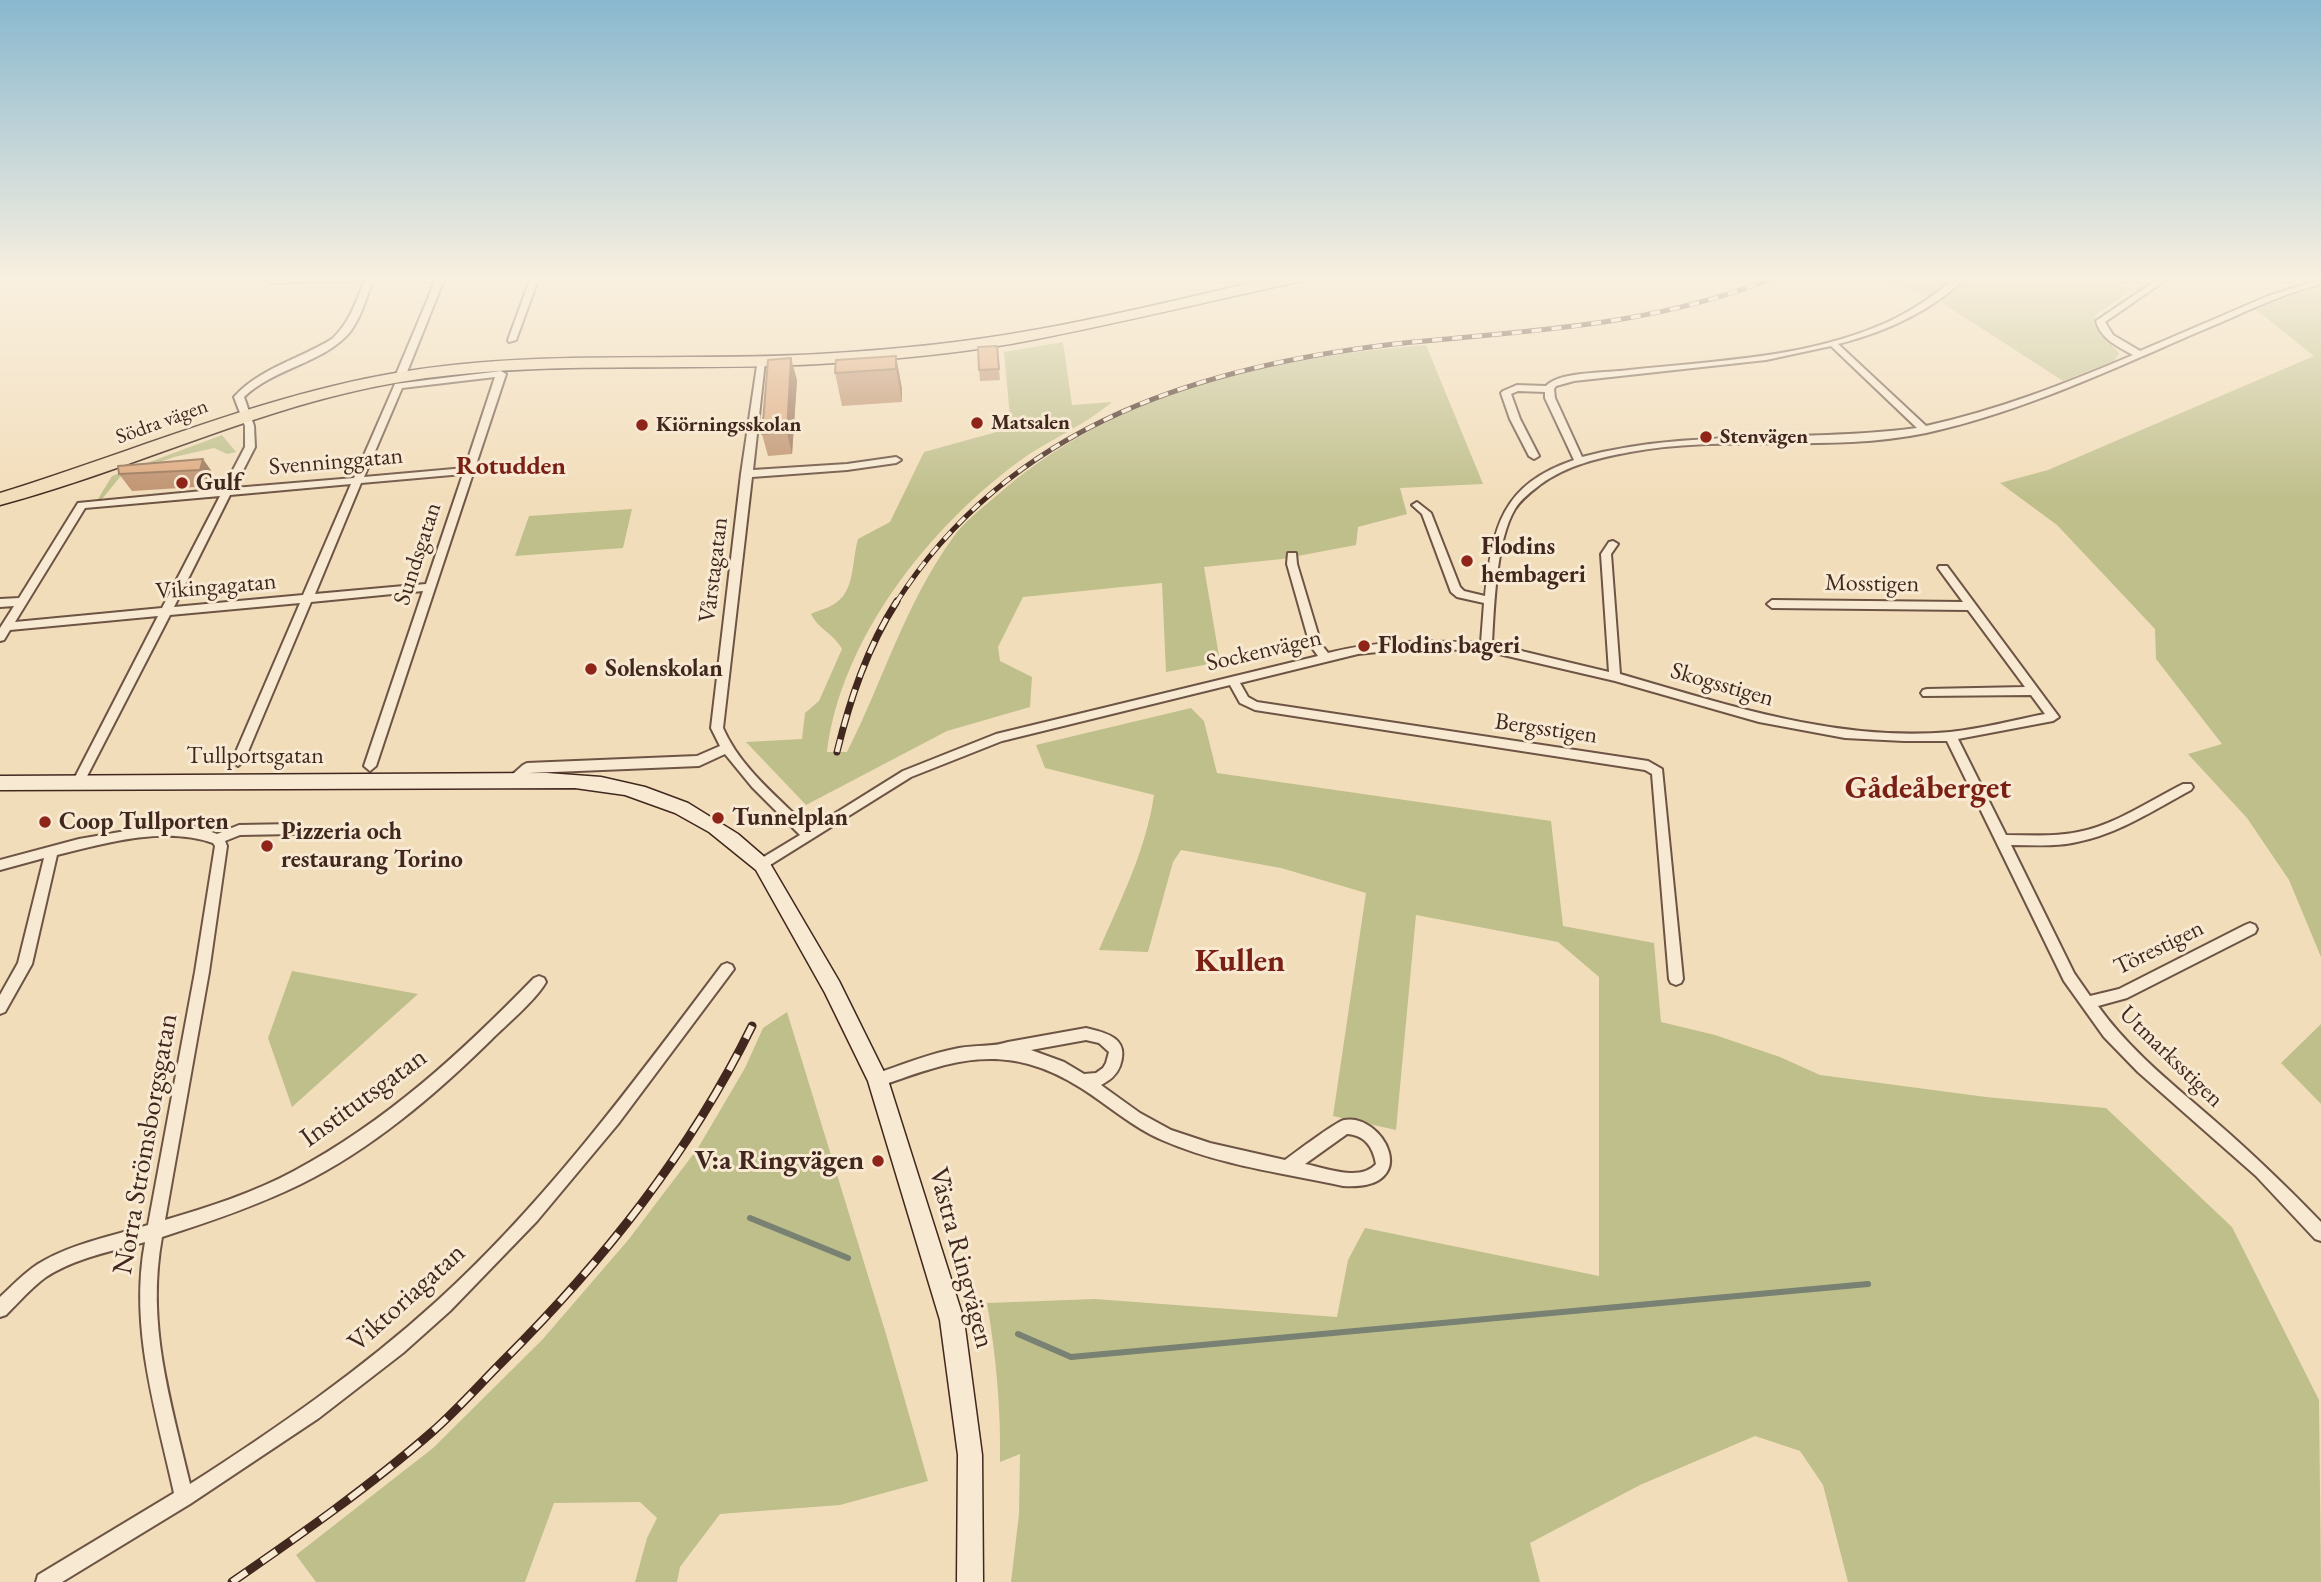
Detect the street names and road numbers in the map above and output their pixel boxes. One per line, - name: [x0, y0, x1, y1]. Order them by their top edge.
- street label: Södra vägen: [113, 394, 211, 450]
- street label: Svenninggatan: [268, 442, 404, 482]
- street label: Sundsgatan: [388, 499, 448, 609]
- street label: Vårstagatan: [693, 516, 735, 624]
- street label: Vikingagatan: [154, 567, 278, 607]
- street label: Mosstigen: [1825, 569, 1919, 599]
- street label: Sockenvägen: [1203, 624, 1325, 678]
- street label: Skogsstigen: [1667, 657, 1777, 713]
- street label: Bergsstigen: [1493, 708, 1599, 750]
- street label: Tullportsgatan: [186, 742, 324, 770]
- street label: Törestigen: [2109, 914, 2209, 982]
- street label: Utmarksstigen: [2113, 1000, 2229, 1114]
- street label: Norra Strömsborgsgatan: [107, 1011, 185, 1277]
- street label: Institutsgatan: [294, 1041, 434, 1155]
- street label: Västra Ringvägen: [921, 1164, 1001, 1352]
- street label: Viktoriagatan: [341, 1237, 473, 1359]

